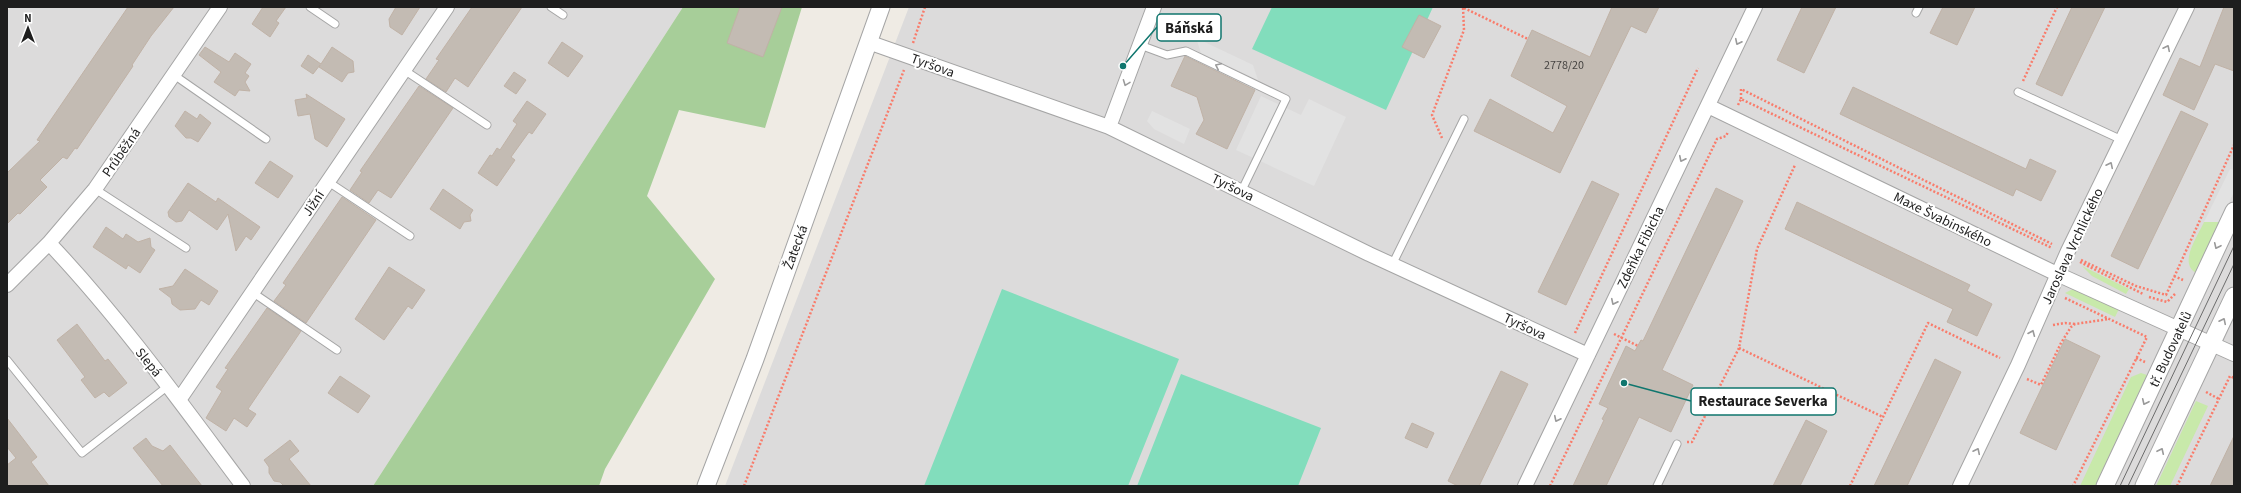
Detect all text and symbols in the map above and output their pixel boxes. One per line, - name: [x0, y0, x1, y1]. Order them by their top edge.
- north arrow: [8, 8, 48, 48]
- text: N: [24, 11, 32, 26]
- callout: Báňská: [1157, 14, 1221, 41]
- text: Báňská: [1165, 18, 1213, 39]
- one-way arrow: [1735, 38, 1743, 45]
- one-way arrow: [2162, 44, 2170, 52]
- street label: Tyršova: [908, 49, 957, 83]
- house number: 2778/20: [1544, 57, 1584, 74]
- one-way arrow: [1215, 63, 1222, 71]
- one-way arrow: [1122, 79, 1130, 86]
- street label: Průběžná: [98, 124, 146, 181]
- one-way arrow: [1679, 155, 1687, 163]
- one-way arrow: [2105, 161, 2113, 169]
- street label: Tyršova: [1208, 169, 1257, 207]
- street label: Jaroslava Vrchlického: [2037, 185, 2109, 308]
- street label: Jižní: [298, 186, 330, 220]
- street label: Maxe Švabinského: [1890, 187, 1995, 252]
- street label: Zdeňka Fibicha: [1612, 203, 1669, 292]
- street label: Žatecká: [779, 222, 813, 272]
- one-way arrow: [2214, 242, 2222, 250]
- one-way arrow: [1611, 298, 1619, 305]
- street label: Tyršova: [1500, 308, 1549, 346]
- street label: tř. Budovatelů: [2145, 308, 2197, 391]
- one-way arrow: [2218, 317, 2226, 325]
- one-way arrow: [2027, 330, 2035, 337]
- street label: Slepá: [130, 344, 166, 382]
- callout: Restaurace Severka: [1691, 388, 1836, 415]
- text: Restaurace Severka: [1698, 391, 1828, 412]
- one-way arrow: [2142, 398, 2150, 406]
- one-way arrow: [1554, 415, 1562, 422]
- one-way arrow: [2156, 447, 2164, 455]
- one-way arrow: [1972, 448, 1979, 455]

